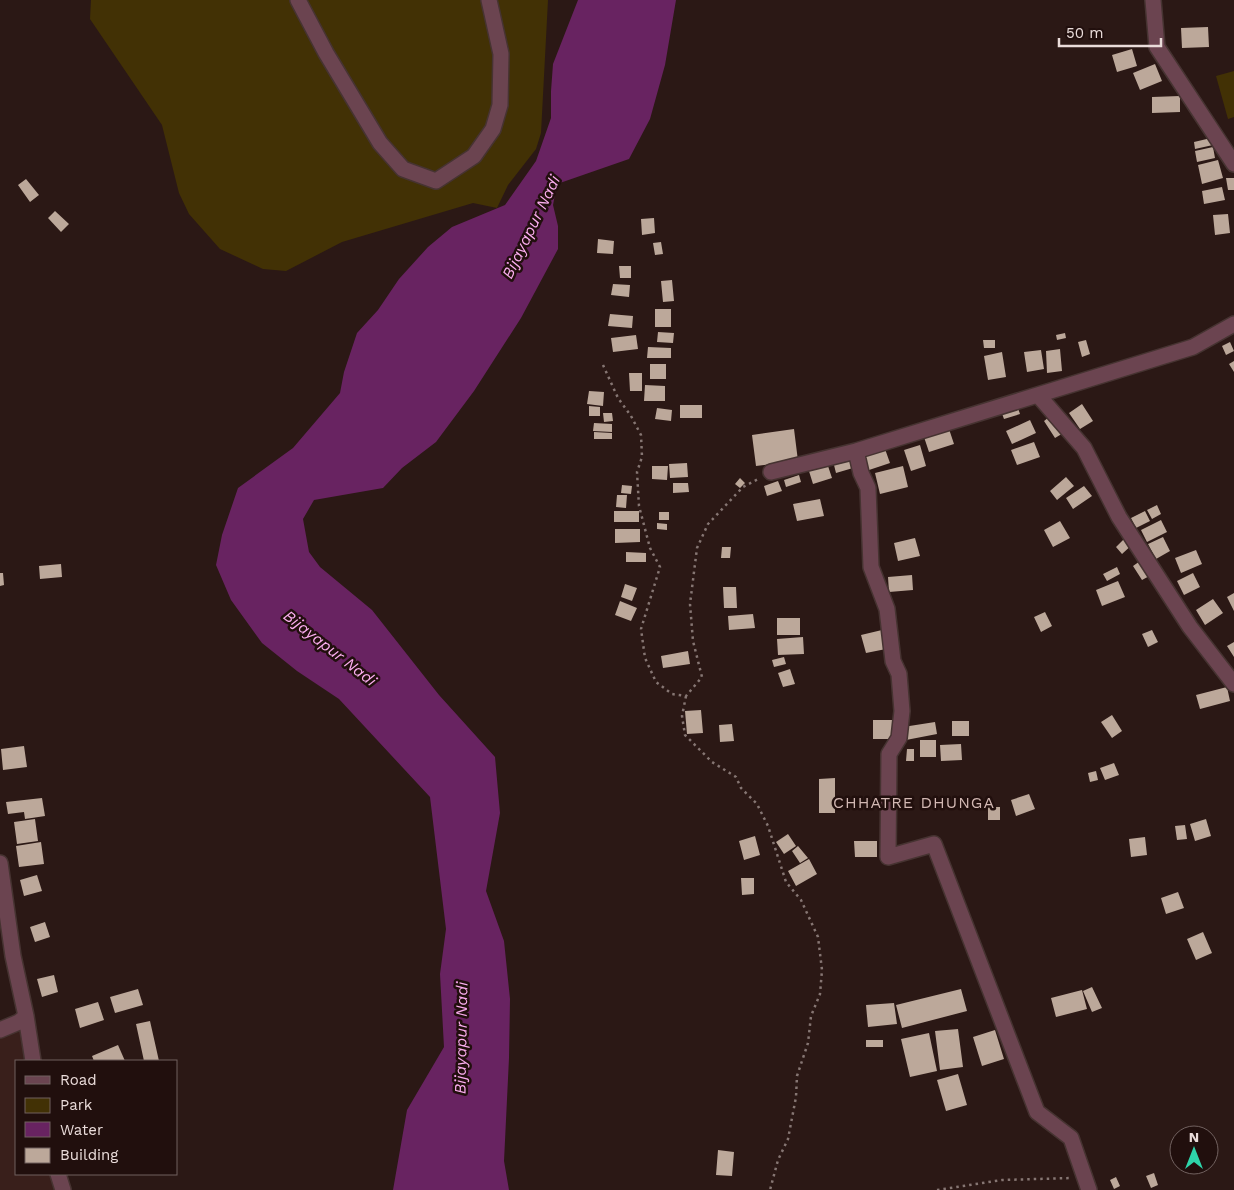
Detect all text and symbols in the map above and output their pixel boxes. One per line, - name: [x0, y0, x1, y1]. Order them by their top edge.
- scale bar: [1059, 15, 1162, 47]
- text: 50 m: [1066, 24, 1103, 42]
- water label: Bijayapur Nadi: [498, 172, 565, 282]
- water label: Bijayapur Nadi: [280, 606, 381, 691]
- district label: CHHATRE DHUNGA: [833, 793, 995, 812]
- water label: Bijayapur Nadi: [451, 981, 471, 1094]
- legend: [15, 1060, 178, 1175]
- text: Road: [60, 1071, 97, 1089]
- text: Park: [60, 1096, 93, 1114]
- text: Water: [60, 1121, 103, 1139]
- north arrow: [1169, 1125, 1219, 1175]
- text: N: [1189, 1129, 1199, 1145]
- text: Building: [60, 1146, 118, 1164]

